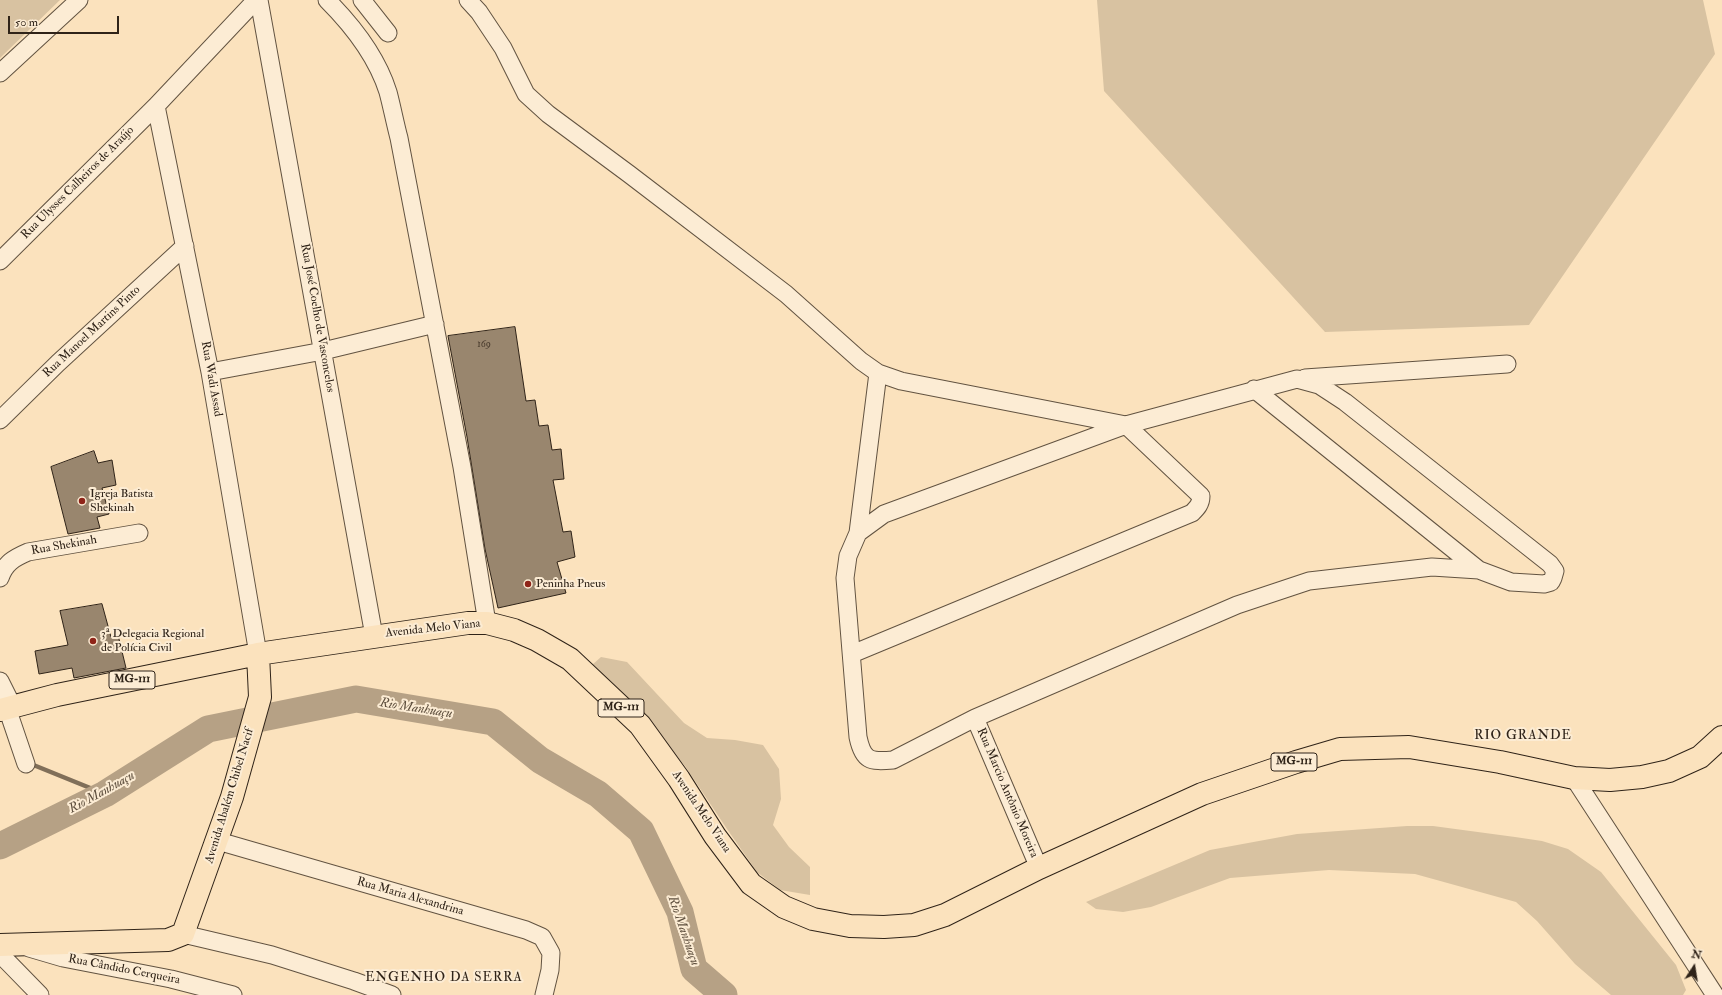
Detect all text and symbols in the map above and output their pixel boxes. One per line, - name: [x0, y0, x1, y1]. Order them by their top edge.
- scale bar: [10, 8, 121, 34]
- text: 50 m: [15, 15, 38, 30]
- street label: Rua Ulysses Calheiros de Araújo: [19, 124, 137, 242]
- street label: Rua José Coelho de Vasconcelos: [297, 242, 337, 394]
- street label: Rua Manoel Martins Pinto: [40, 283, 144, 381]
- house number: 169: [477, 339, 491, 351]
- street label: Rua Wadi Assad: [197, 340, 225, 418]
- place label: Igreja Batista Shekinah: [90, 487, 153, 515]
- marker: Igreja Batista Shekinah: [77, 496, 87, 506]
- street label: Rua Shekinah: [30, 533, 98, 559]
- place label: Peninha Pneus: [536, 577, 605, 591]
- marker: Peninha Pneus: [523, 579, 533, 589]
- street label: Avenida Melo Viana: [385, 617, 481, 641]
- place label: 3ª Delegacia Regional de Polícia Civil: [101, 627, 204, 655]
- marker: 3ª Delegacia Regional de Polícia Civil: [88, 636, 98, 646]
- road number: MG-111: [109, 671, 155, 689]
- water label: Rio Manhuaçu: [379, 696, 453, 722]
- road number: MG-111: [598, 699, 644, 717]
- street label: Rua Marcio Antônio Moreira: [973, 726, 1041, 860]
- street label: Avenida Abalém Chibel Nacif: [203, 727, 257, 865]
- district label: RIO GRANDE: [1474, 728, 1572, 744]
- road number: MG-111: [1271, 753, 1317, 771]
- water label: Rio Manhuaçu: [66, 768, 138, 818]
- street label: Avenida Melo Viana: [668, 768, 734, 856]
- street label: Rua Maria Alexandrina: [355, 875, 465, 919]
- water label: Rio Manhuaçu: [664, 894, 702, 968]
- north arrow: [1674, 947, 1714, 987]
- text: N: [1690, 947, 1703, 962]
- street label: Rua Cândido Cerqueira: [67, 952, 181, 988]
- district label: ENGENHO DA SERRA: [365, 970, 523, 986]

